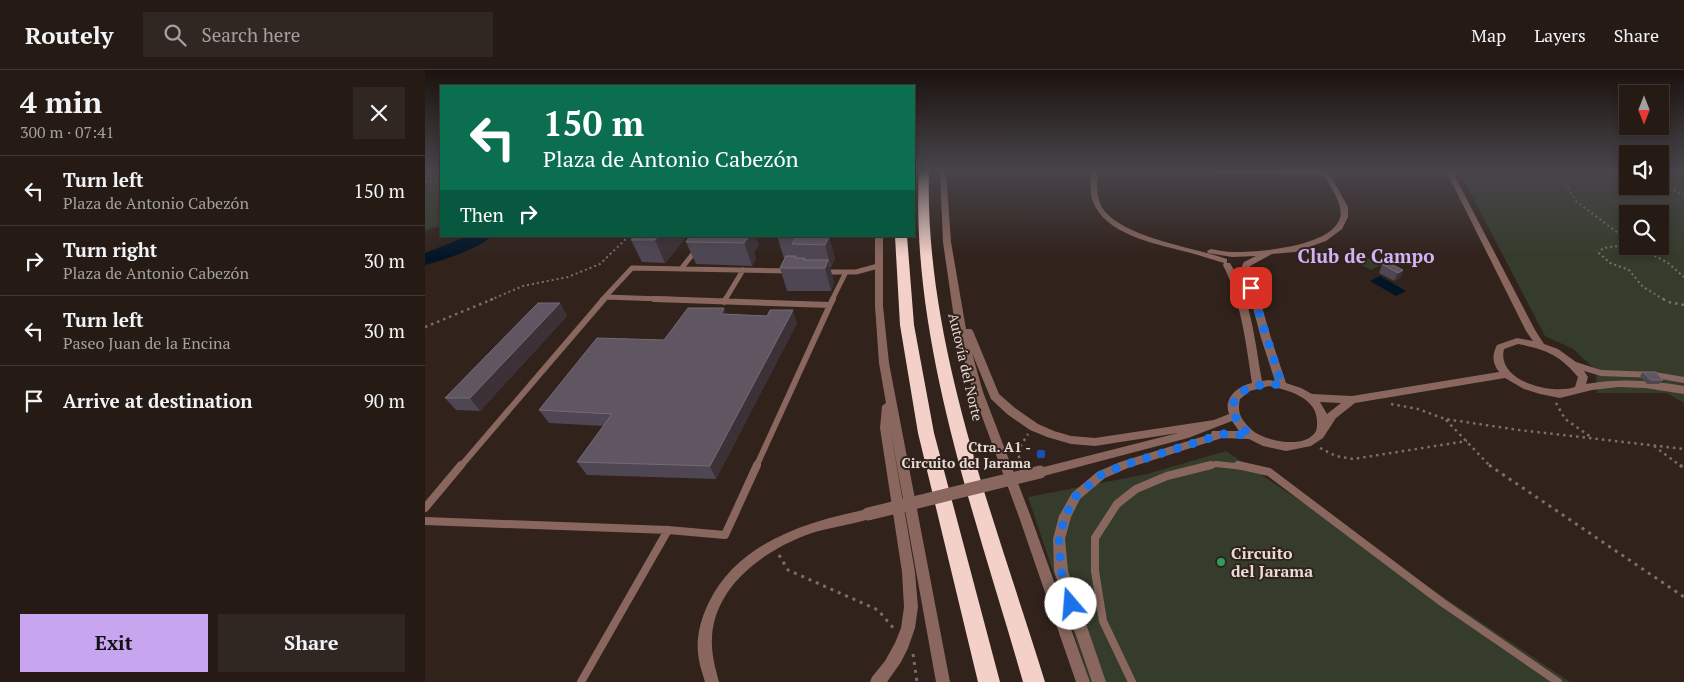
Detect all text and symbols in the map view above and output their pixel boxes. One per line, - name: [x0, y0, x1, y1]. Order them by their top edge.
- search box: [143, 12, 493, 57]
- text: Routely: [25, 19, 113, 51]
- icon: search: [161, 21, 189, 49]
- text: Search here: [201, 22, 300, 47]
- text: Map: [1471, 23, 1506, 47]
- text: Layers: [1534, 23, 1586, 47]
- text: Share: [1614, 23, 1659, 47]
- text: 4 min: [20, 82, 102, 122]
- north arrow: [1619, 85, 1669, 135]
- map controls: [1619, 85, 1669, 255]
- button: close: [353, 87, 405, 139]
- text: 150 m: [543, 100, 644, 146]
- icon: left: [460, 105, 525, 170]
- text: 300 m · 07:41: [20, 121, 114, 143]
- text: Plaza de Antonio Cabezón: [543, 144, 799, 173]
- button: sound: [1619, 145, 1669, 195]
- text: Turn left: [63, 167, 144, 192]
- icon: left: [20, 177, 48, 205]
- text: 150 m: [354, 178, 405, 203]
- text: Plaza de Antonio Cabezón: [63, 192, 249, 214]
- icon: right: [514, 200, 542, 228]
- text: Then: [460, 202, 504, 227]
- button: search: [1619, 205, 1669, 255]
- text: Turn right: [63, 237, 157, 262]
- district label: Club de Campo: [1298, 243, 1434, 268]
- icon: right: [20, 247, 48, 275]
- text: 30 m: [364, 248, 405, 273]
- text: Plaza de Antonio Cabezón: [63, 262, 249, 284]
- pin: [1230, 267, 1272, 309]
- icon: arrive: [1237, 274, 1265, 302]
- text: Turn left: [63, 307, 144, 332]
- street label: Autovía del Norte: [944, 311, 988, 423]
- icon: left: [20, 317, 48, 345]
- text: 30 m: [364, 318, 405, 343]
- text: Paseo Juan de la Encina: [63, 332, 231, 354]
- icon: arrive: [20, 387, 48, 415]
- text: Arrive at destination: [63, 388, 252, 413]
- text: 90 m: [364, 388, 405, 413]
- place label: Ctra. A1 - Circuito del Jarama: [902, 437, 1031, 472]
- marker: Ctra. A1 - Circuito del Jarama: [1035, 448, 1047, 460]
- place label: Circuito del Jarama: [1231, 542, 1313, 582]
- marker: Circuito del Jarama: [1215, 556, 1227, 568]
- position arrow: [1044, 577, 1096, 629]
- button: Exit: [20, 614, 208, 672]
- button: Share: [218, 614, 405, 672]

